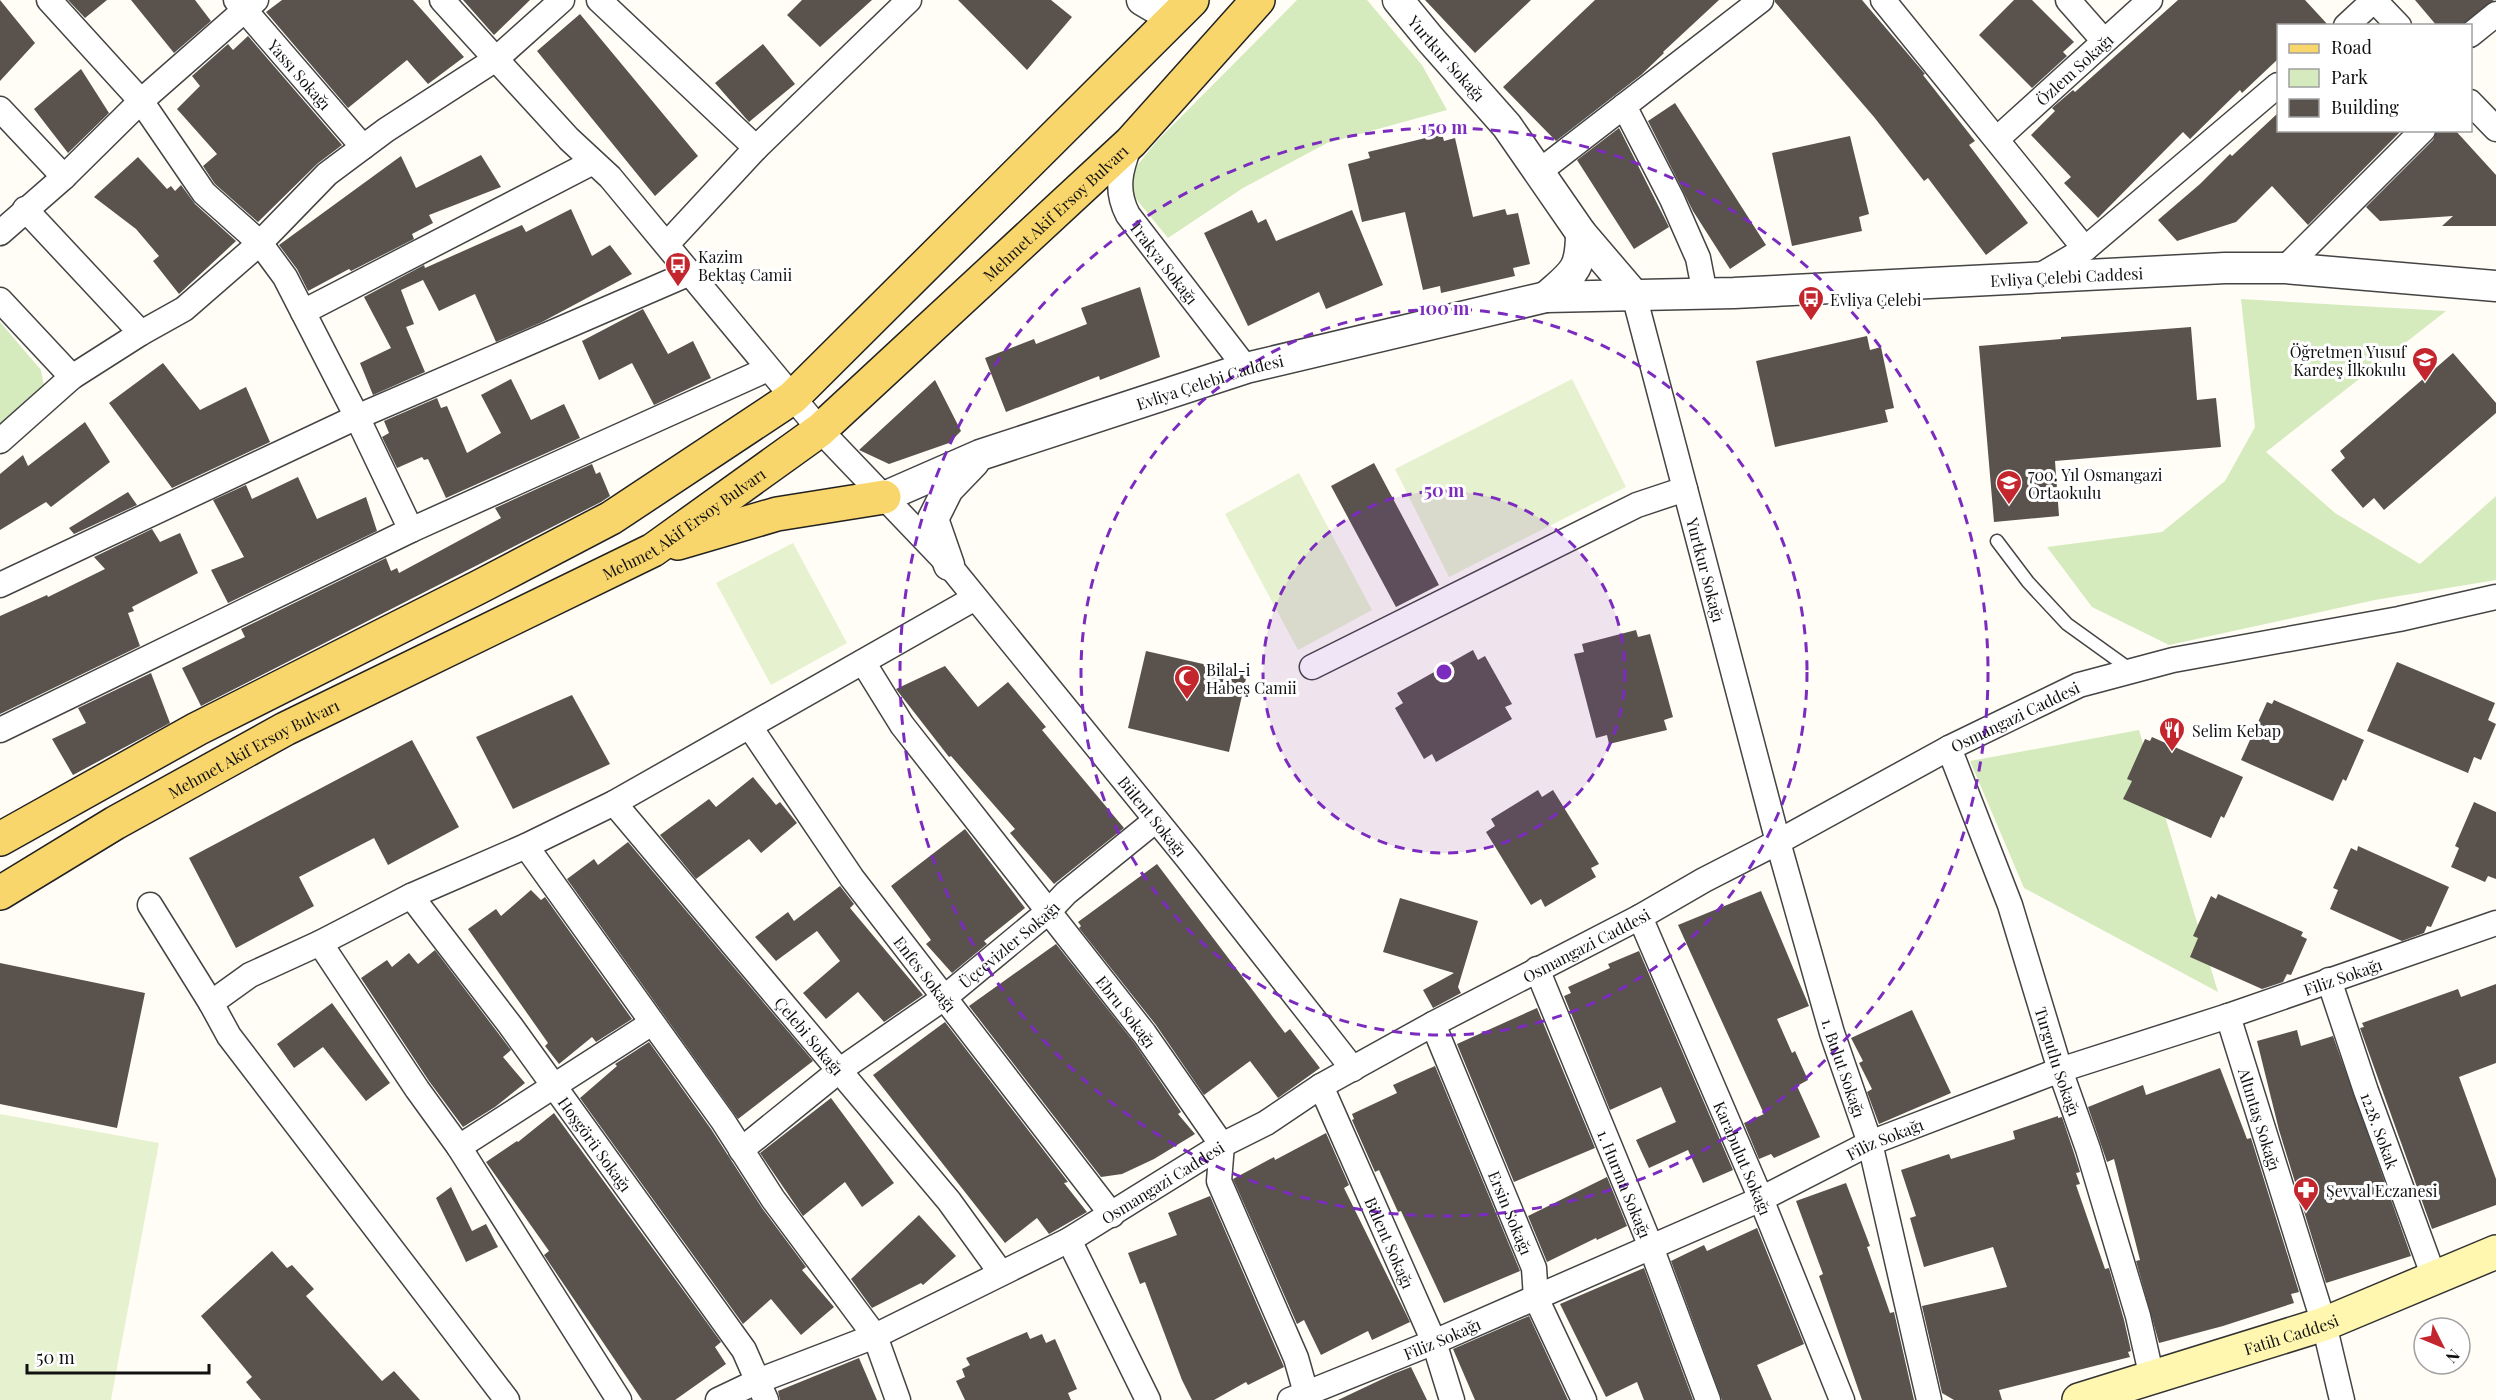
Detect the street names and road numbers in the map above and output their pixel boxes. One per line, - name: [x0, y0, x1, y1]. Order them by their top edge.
- street label: Yurtkur Sokağı: [1404, 10, 1490, 105]
- street label: Özlem Sokağı: [2031, 28, 2117, 110]
- street label: Yassı Sokağı: [263, 34, 336, 114]
- street label: Mehmet Akif Ersoy Bulvarı: [978, 140, 1132, 285]
- street label: Trakya Sokağı: [1125, 216, 1203, 308]
- street label: Evliya Çelebi Caddesi: [1990, 262, 2144, 290]
- street label: Evliya Çelebi Caddesi: [1133, 349, 1286, 414]
- street label: Mehmet Akif Ersoy Bulvarı: [598, 462, 769, 584]
- street label: Yurtkur Sokağı: [1682, 514, 1730, 624]
- street label: Osmangazi Caddesi: [1947, 676, 2083, 756]
- street label: Mehmet Akif Ersoy Bulvarı: [164, 694, 343, 802]
- street label: Bülent Sokağı: [1114, 771, 1192, 861]
- street label: Üçcevizler Sokağı: [954, 896, 1064, 992]
- street label: Osmangazi Caddesi: [1519, 903, 1654, 987]
- street label: Enfes Sokağı: [890, 931, 962, 1016]
- street label: Filiz Sokağı: [2301, 953, 2385, 1000]
- street label: Ebru Sokağı: [1092, 971, 1162, 1052]
- street label: Çelebi Sokağı: [771, 992, 849, 1079]
- street label: Turgutlu Sokağı: [2031, 1004, 2086, 1119]
- street label: 1. Bulut Sokağı: [1818, 1016, 1871, 1120]
- street label: Altıntaş Sokağı: [2234, 1064, 2286, 1173]
- street label: 1228. Sokak: [2357, 1089, 2404, 1172]
- street label: Hoşgörü Sokağı: [554, 1092, 637, 1196]
- street label: Karabulut Sokağı: [1710, 1098, 1777, 1218]
- street label: Filiz Sokağı: [1842, 1113, 1926, 1164]
- street label: 1. Hurma Sokağı: [1593, 1126, 1657, 1241]
- street label: Osmangazi Caddesi: [1097, 1136, 1228, 1228]
- street label: Ersin Sokağı: [1484, 1167, 1538, 1258]
- street label: Bülent Sokağı: [1361, 1193, 1420, 1292]
- street label: Fatih Caddesi: [2241, 1309, 2342, 1359]
- street label: Filiz Sokağı: [1400, 1312, 1484, 1364]

